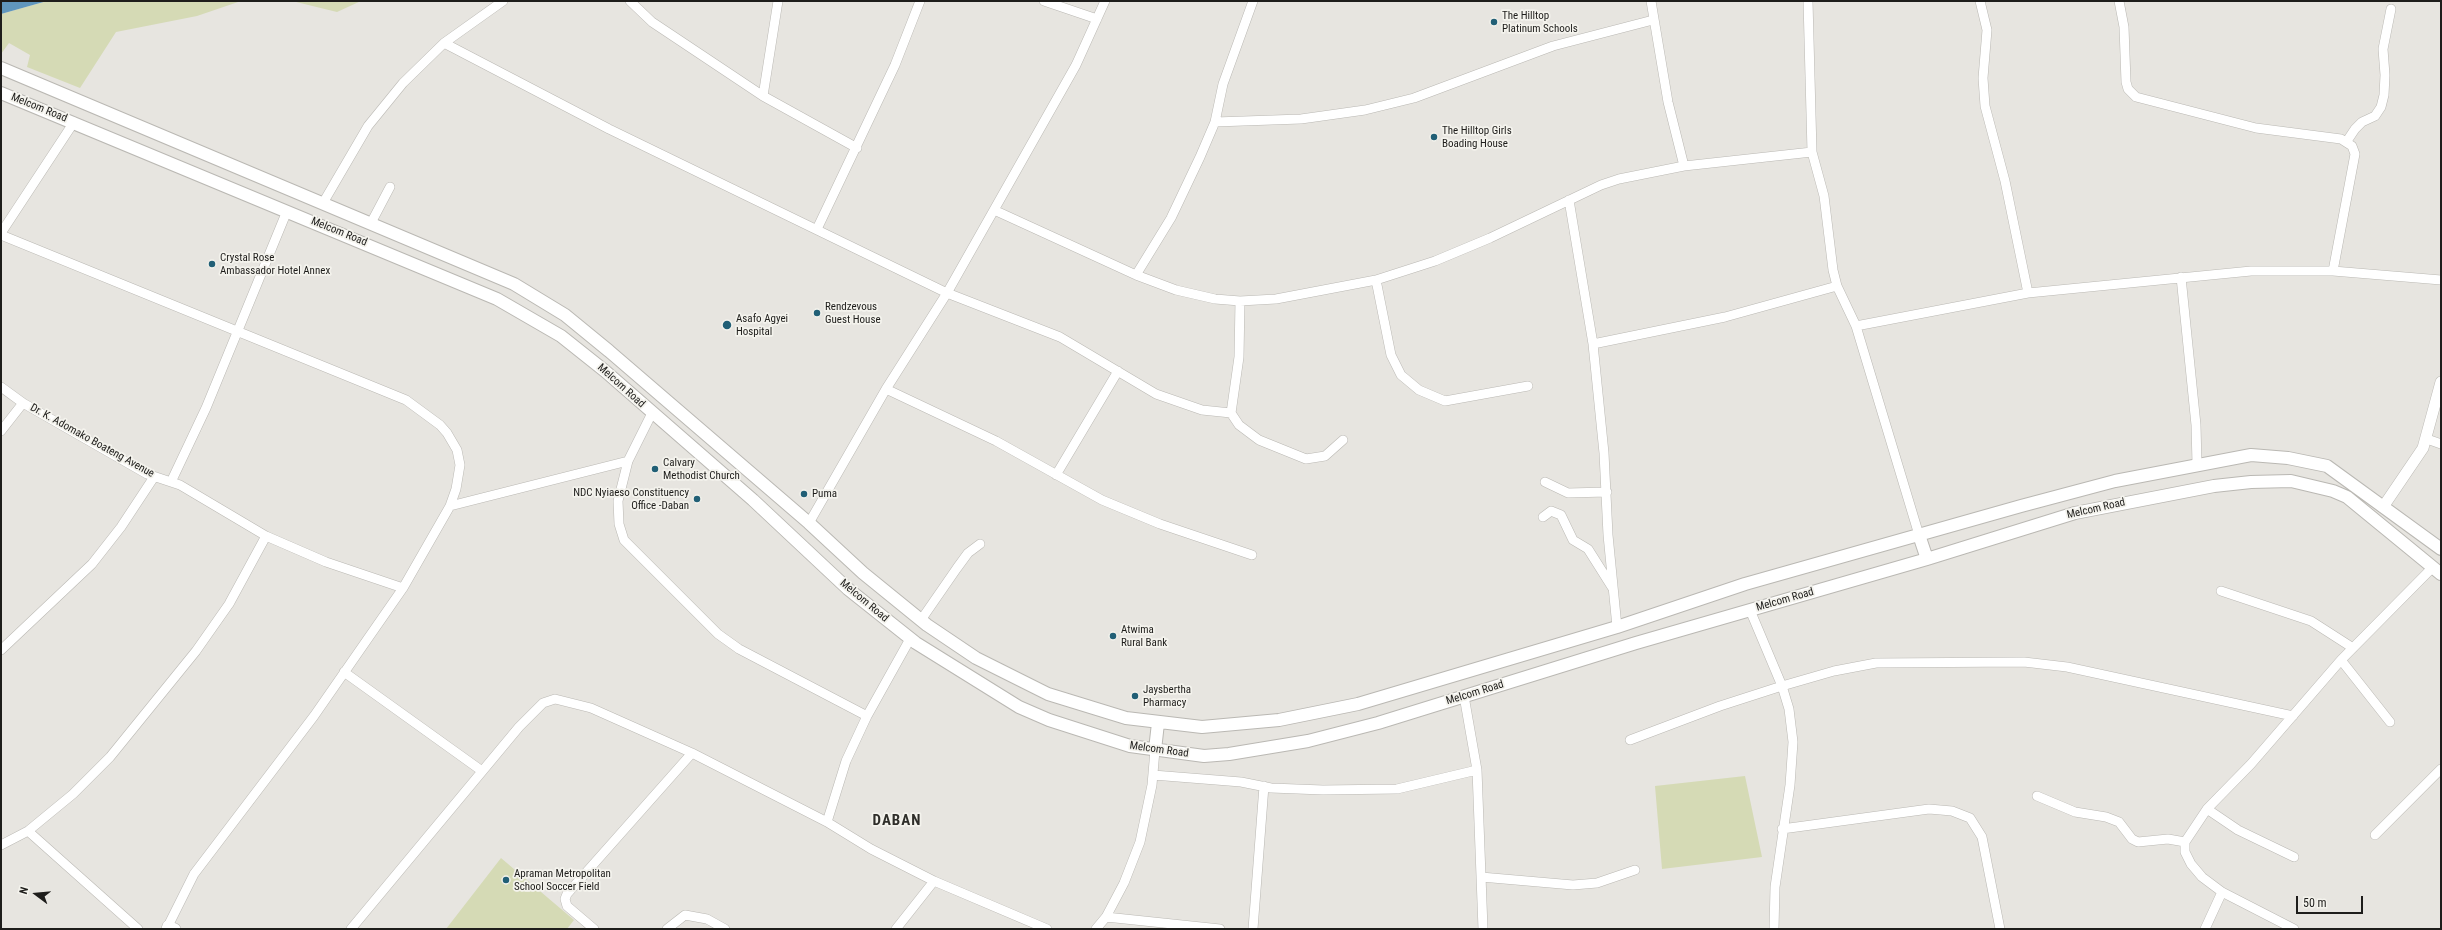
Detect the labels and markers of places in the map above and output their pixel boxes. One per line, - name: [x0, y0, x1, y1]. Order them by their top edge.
- place label: The Hilltop Platinum Schools: [1502, 9, 1578, 35]
- marker: The Hilltop Platinum Schools: [1489, 17, 1499, 27]
- place label: The Hilltop Girls Boading House: [1442, 124, 1512, 150]
- marker: The Hilltop Girls Boading House: [1429, 132, 1439, 142]
- place label: Crystal Rose Ambassador Hotel Annex: [220, 251, 330, 277]
- marker: Crystal Rose Ambassador Hotel Annex: [207, 259, 217, 269]
- place label: Rendzevous Guest House: [825, 300, 881, 326]
- marker: Rendzevous Guest House: [812, 308, 822, 318]
- place label: Asafo Agyei Hospital: [736, 312, 788, 338]
- marker: Asafo Agyei Hospital: [721, 319, 733, 331]
- place label: Calvary Methodist Church: [663, 456, 740, 482]
- marker: Calvary Methodist Church: [650, 464, 660, 474]
- place label: NDC Nyiaeso Constituency Office -Daban: [573, 486, 689, 512]
- place label: Puma: [812, 487, 837, 501]
- marker: Puma: [799, 489, 809, 499]
- marker: NDC Nyiaeso Constituency Office -Daban: [692, 494, 702, 504]
- place label: Atwima Rural Bank: [1121, 623, 1167, 649]
- marker: Atwima Rural Bank: [1108, 631, 1118, 641]
- place label: Jaysbertha Pharmacy: [1143, 683, 1191, 709]
- marker: Jaysbertha Pharmacy: [1130, 691, 1140, 701]
- place label: Apraman Metropolitan School Soccer Field: [514, 867, 611, 893]
- marker: Apraman Metropolitan School Soccer Field: [501, 875, 511, 885]

